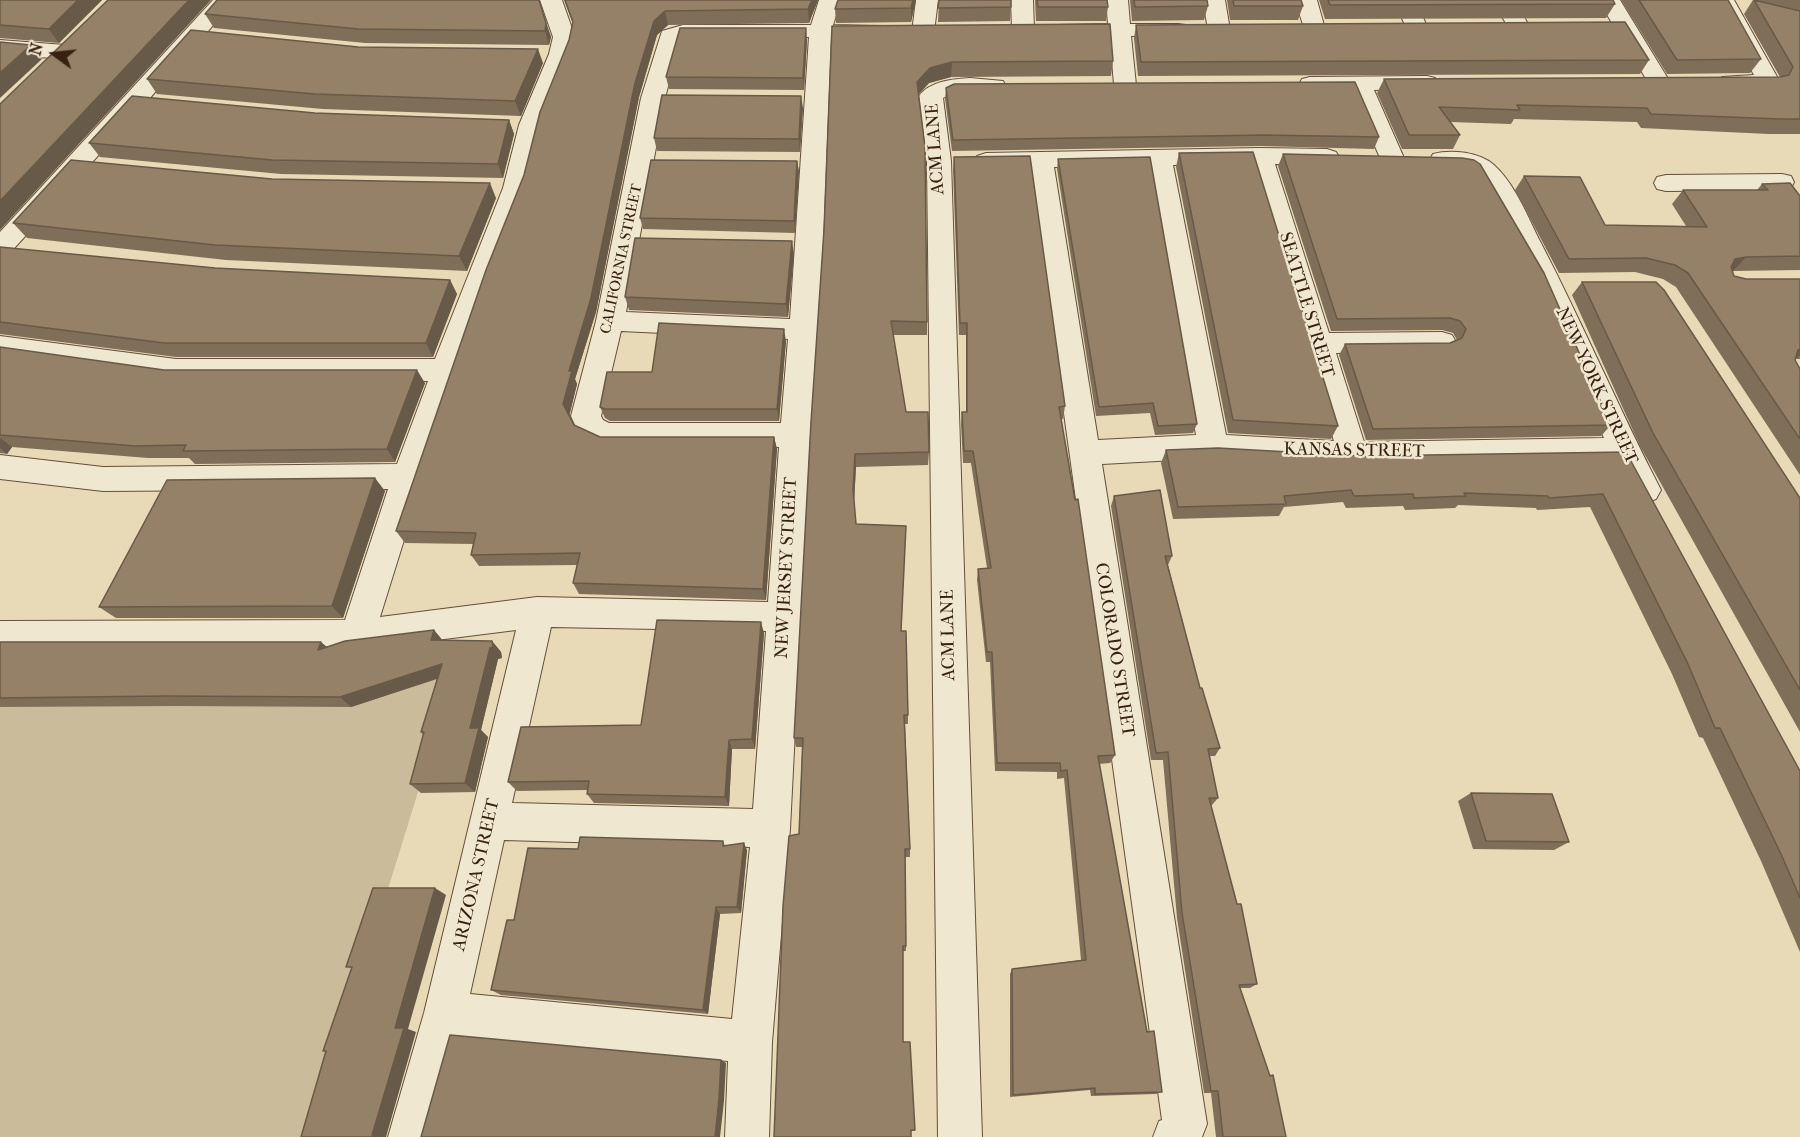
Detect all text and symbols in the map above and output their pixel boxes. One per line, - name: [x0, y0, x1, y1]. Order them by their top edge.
- north arrow: [24, 24, 84, 84]
- text: N: [25, 41, 47, 58]
- street label: ACM LANE: [922, 103, 950, 195]
- street label: CALIFORNIA STREET: [597, 182, 647, 336]
- street label: SEATTLE STREET: [1274, 230, 1338, 380]
- street label: NEW YORK STREET: [1550, 304, 1642, 468]
- street label: KANSAS STREET: [1283, 439, 1425, 463]
- street label: NEW JERSEY STREET: [771, 477, 803, 659]
- street label: COLORADO STREET: [1090, 561, 1138, 739]
- street label: ACM LANE: [937, 589, 961, 681]
- street label: ARIZONA STREET: [449, 797, 505, 953]

